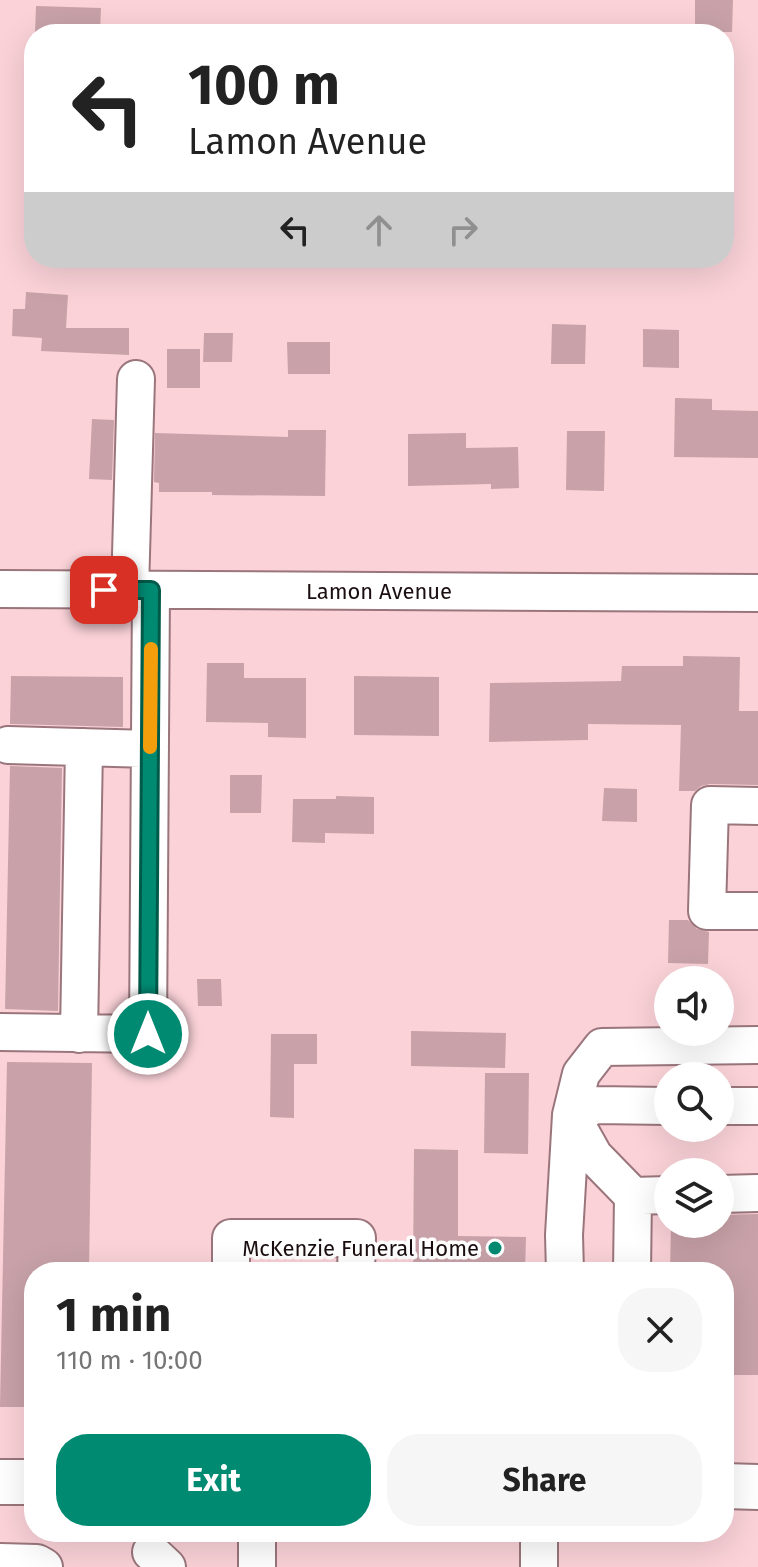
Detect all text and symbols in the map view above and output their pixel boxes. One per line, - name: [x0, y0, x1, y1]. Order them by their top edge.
- text: 100 m: [188, 52, 340, 119]
- icon: left: [56, 56, 160, 160]
- text: Lamon Avenue: [188, 120, 427, 164]
- icon: left: [273, 208, 317, 252]
- icon: ahead: [357, 208, 401, 252]
- icon: right: [441, 208, 485, 252]
- pin: [70, 556, 138, 624]
- icon: arrive: [82, 568, 126, 612]
- street label: Lamon Avenue: [306, 578, 452, 605]
- map controls: [654, 966, 734, 1238]
- button: sound: [654, 966, 734, 1046]
- position arrow: [106, 992, 190, 1076]
- button: search: [654, 1062, 734, 1142]
- button: layers: [654, 1158, 734, 1238]
- place label: McKenzie Funeral Home: [242, 1235, 479, 1262]
- marker: McKenzie Funeral Home: [486, 1239, 504, 1257]
- text: 1 min: [56, 1286, 171, 1344]
- button: close: [618, 1288, 702, 1372]
- text: 110 m · 10:00: [56, 1345, 203, 1376]
- button: Exit: [56, 1434, 371, 1526]
- button: Share: [387, 1434, 702, 1526]

